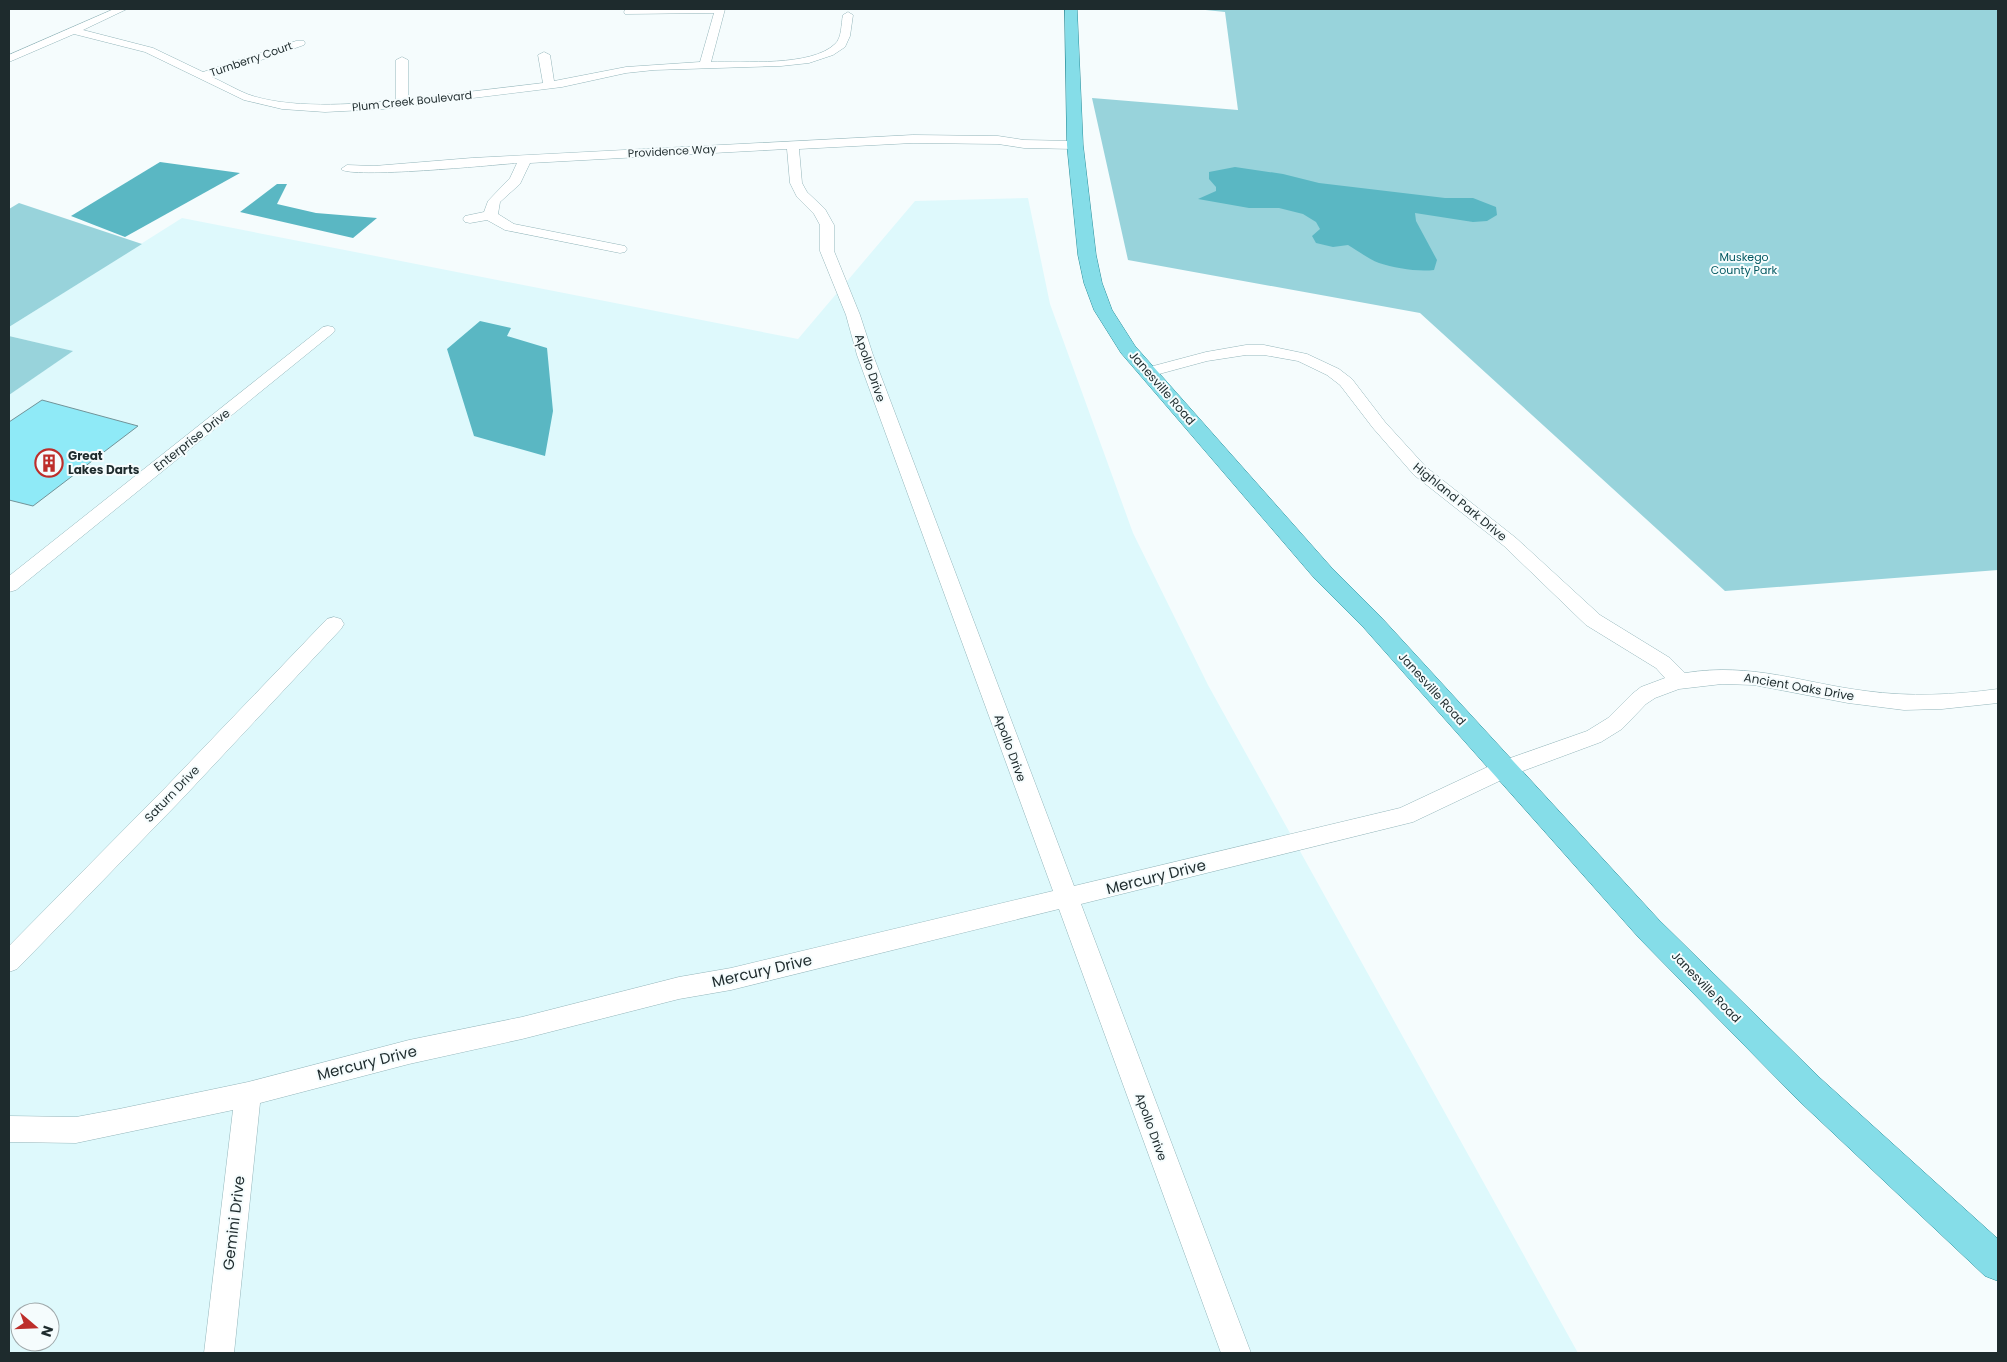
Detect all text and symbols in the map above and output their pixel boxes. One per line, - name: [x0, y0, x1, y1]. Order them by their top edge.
- street label: Turnberry Court: [208, 37, 294, 81]
- street label: Plum Creek Boulevard: [351, 87, 473, 115]
- street label: Providence Way: [627, 141, 717, 161]
- park label: Muskego County Park: [1711, 249, 1777, 278]
- street label: Apollo Drive: [851, 332, 890, 404]
- street label: Janesville Road: [1125, 347, 1199, 428]
- street label: Enterprise Drive: [150, 404, 233, 475]
- place label: Great Lakes Darts: [68, 447, 140, 478]
- building icon: Great Lakes Darts: [34, 448, 64, 478]
- street label: Highland Park Drive: [1410, 458, 1511, 545]
- street label: Janesville Road: [1395, 648, 1470, 729]
- street label: Ancient Oaks Drive: [1742, 668, 1856, 705]
- street label: Apollo Drive: [990, 712, 1031, 784]
- street label: Saturn Drive: [140, 762, 203, 826]
- street label: Mercury Drive: [1104, 854, 1208, 899]
- street label: Janesville Road: [1668, 947, 1745, 1026]
- street label: Mercury Drive: [710, 949, 814, 992]
- street label: Mercury Drive: [315, 1040, 419, 1085]
- street label: Apollo Drive: [1131, 1091, 1172, 1163]
- street label: Gemini Drive: [217, 1175, 250, 1271]
- north arrow: [10, 1302, 60, 1352]
- text: N: [36, 1323, 58, 1339]

